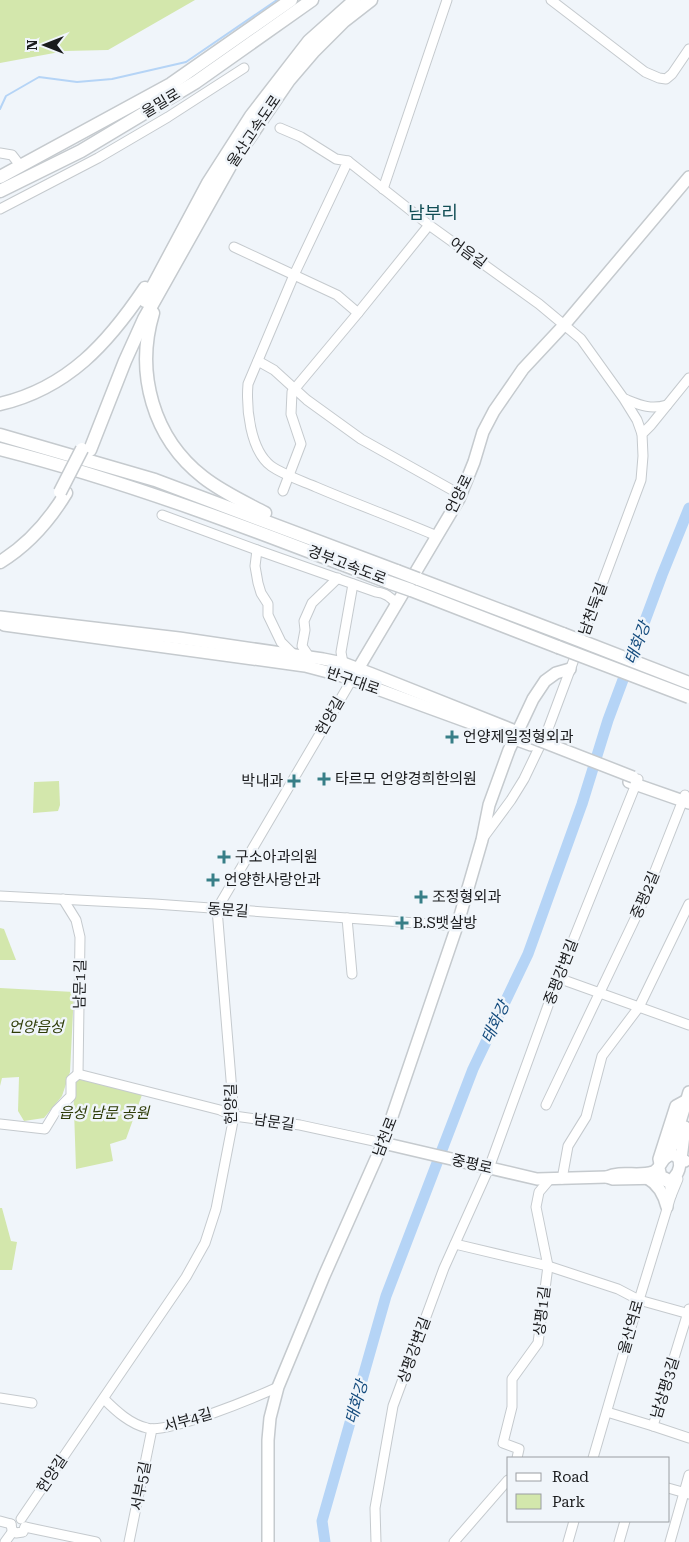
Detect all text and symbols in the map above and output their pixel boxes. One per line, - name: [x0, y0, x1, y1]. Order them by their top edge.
- north arrow: [20, 20, 70, 70]
- text: N: [24, 39, 40, 50]
- street label: 울밀로: [139, 85, 183, 121]
- street label: 울산고속도로: [223, 92, 285, 170]
- district label: 남부리: [408, 202, 458, 223]
- street label: 어음길: [446, 234, 490, 272]
- street label: 언양로: [442, 471, 476, 517]
- street label: 경부고속도로: [305, 542, 389, 588]
- street label: 남천둑길: [575, 580, 611, 638]
- water label: 태화강: [621, 617, 655, 667]
- street label: 반구대로: [324, 664, 382, 698]
- street label: 헌양길: [312, 694, 348, 738]
- place label: 언양제일정형외과: [463, 728, 574, 746]
- marker: 언양제일정형외과: [445, 730, 459, 744]
- place label: 타르모 언양경희한의원: [335, 770, 477, 788]
- place label: 박내과: [242, 772, 283, 790]
- marker: 타르모 언양경희한의원: [317, 772, 331, 786]
- marker: 박내과: [287, 774, 301, 788]
- place label: 구소아과의원: [235, 848, 318, 866]
- marker: 구소아과의원: [217, 850, 231, 864]
- street label: 중평2길: [627, 869, 663, 921]
- place label: 언양한사랑안과: [224, 871, 321, 889]
- marker: 언양한사랑안과: [206, 873, 220, 887]
- place label: 조정형외과: [432, 888, 501, 906]
- marker: 조정형외과: [414, 890, 428, 904]
- street label: 동문길: [207, 900, 249, 920]
- place label: B.S뱃살방: [413, 914, 477, 932]
- marker: B.S뱃살방: [395, 916, 409, 930]
- street label: 중평강변길: [540, 937, 582, 1007]
- street label: 남문1길: [71, 959, 89, 1009]
- water label: 태화강: [478, 996, 514, 1046]
- park label: 언양읍성: [8, 1018, 66, 1036]
- street label: 헌양길: [222, 1083, 240, 1125]
- park label: 읍성 남문 공원: [59, 1104, 150, 1122]
- street label: 남문길: [252, 1110, 296, 1134]
- street label: 남천로: [369, 1114, 401, 1160]
- street label: 중평로: [450, 1151, 494, 1177]
- street label: 상평1길: [530, 1285, 554, 1337]
- street label: 울산역로: [615, 1298, 647, 1356]
- street label: 상평강변길: [394, 1314, 434, 1386]
- street label: 남상평3길: [647, 1355, 683, 1421]
- water label: 태화강: [341, 1376, 372, 1426]
- street label: 서부4길: [162, 1404, 214, 1436]
- street label: 헌양길: [33, 1452, 71, 1496]
- legend: [507, 1457, 669, 1522]
- street label: 서부5길: [127, 1460, 155, 1512]
- text: Road: [552, 1468, 589, 1486]
- text: Park: [552, 1493, 586, 1511]

